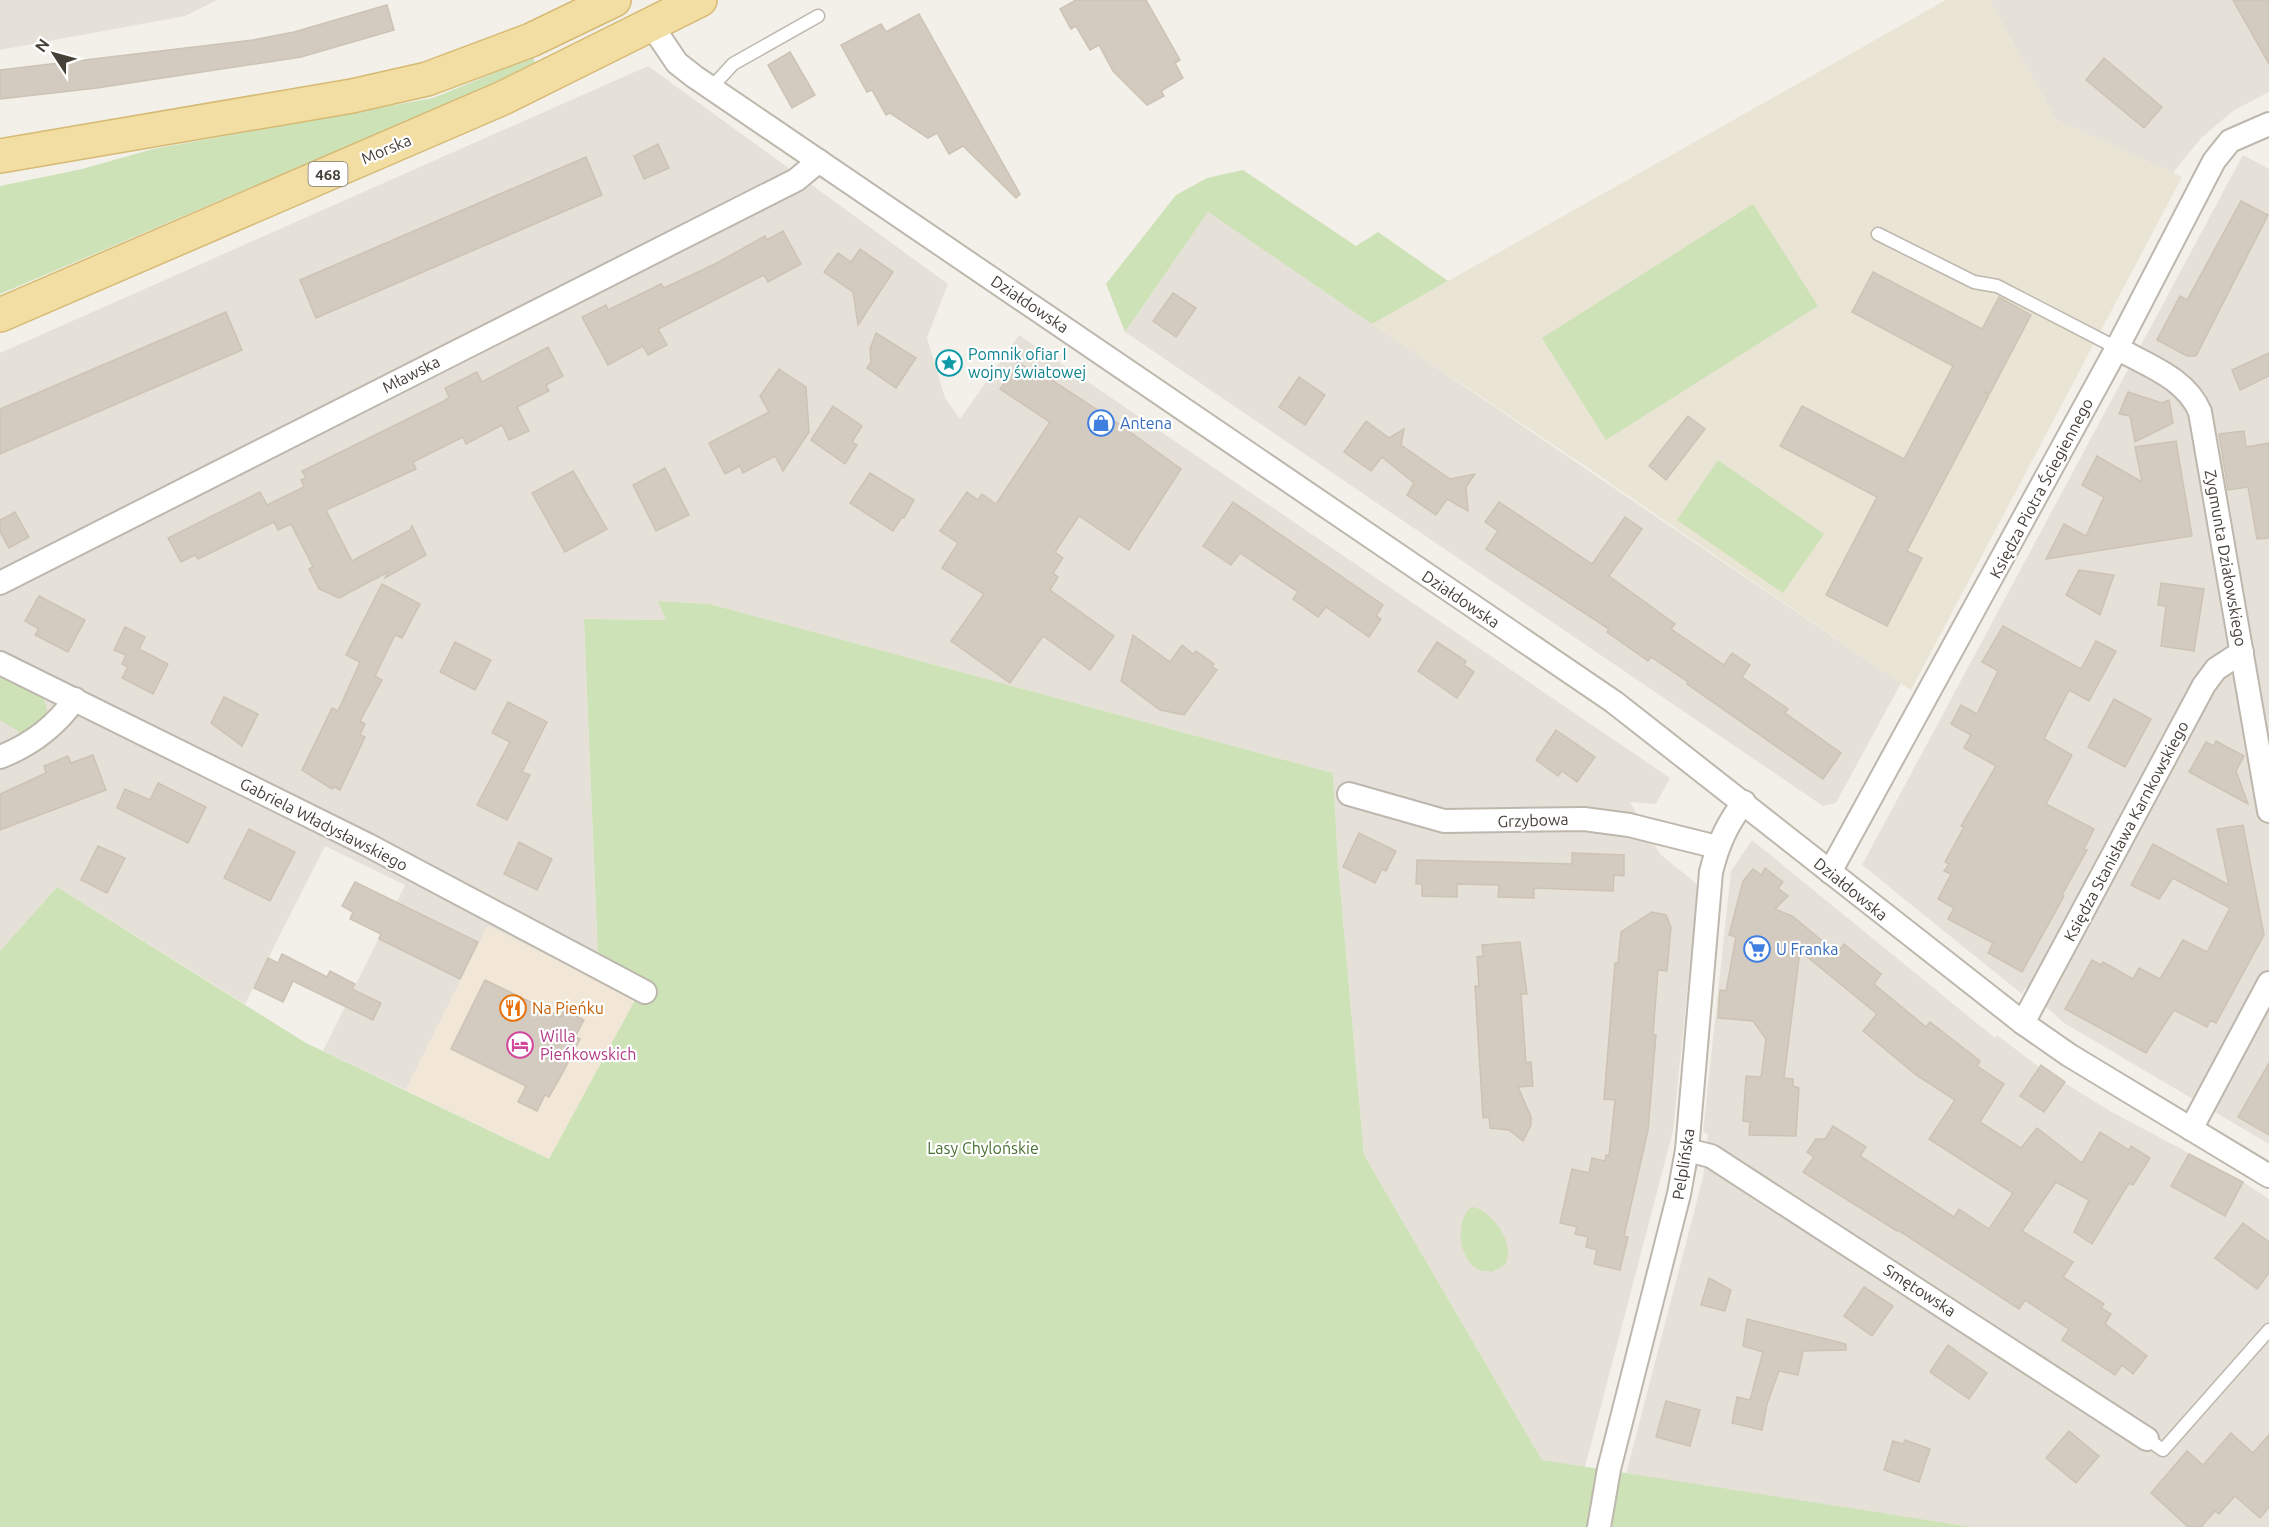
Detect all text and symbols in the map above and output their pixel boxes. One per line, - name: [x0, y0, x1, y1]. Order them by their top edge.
- north arrow: [24, 24, 84, 84]
- text: N: [31, 35, 53, 55]
- street label: Morska: [358, 130, 414, 168]
- road number: 468: [308, 162, 348, 186]
- street label: Działdowska: [988, 272, 1072, 336]
- place label: Pomnik ofiar I wojny światowej: [968, 345, 1086, 381]
- place icon: Pomnik ofiar I wojny światowej: [934, 348, 964, 378]
- street label: Mławska: [379, 352, 443, 396]
- street label: Księdza Piotra Ściegiennego: [1985, 394, 2096, 581]
- shop icon: Antena: [1086, 408, 1116, 438]
- place label: Antena: [1120, 414, 1172, 432]
- street label: Zygmunta Działowskiego: [2202, 468, 2250, 648]
- street label: Działdowska: [1419, 567, 1503, 631]
- street label: Księdza Stanisława Karnkowskiego: [2060, 718, 2192, 944]
- street label: Gabriela Władysławskiego: [237, 774, 411, 874]
- street label: Grzybowa: [1497, 810, 1569, 830]
- street label: Działdowska: [1811, 854, 1891, 924]
- supermarket icon: U Franka: [1742, 934, 1772, 964]
- place label: U Franka: [1776, 940, 1838, 958]
- restaurant icon: Na Pieńku: [498, 993, 528, 1023]
- place label: Na Pieńku: [532, 999, 604, 1017]
- place label: Willa Pieńkowskich: [540, 1027, 636, 1063]
- hotel icon: Willa Pieńkowskich: [505, 1030, 535, 1060]
- street label: Pelplińska: [1668, 1127, 1698, 1201]
- park label: Lasy Chylońskie: [927, 1139, 1039, 1157]
- street label: Smętowska: [1881, 1260, 1959, 1320]

